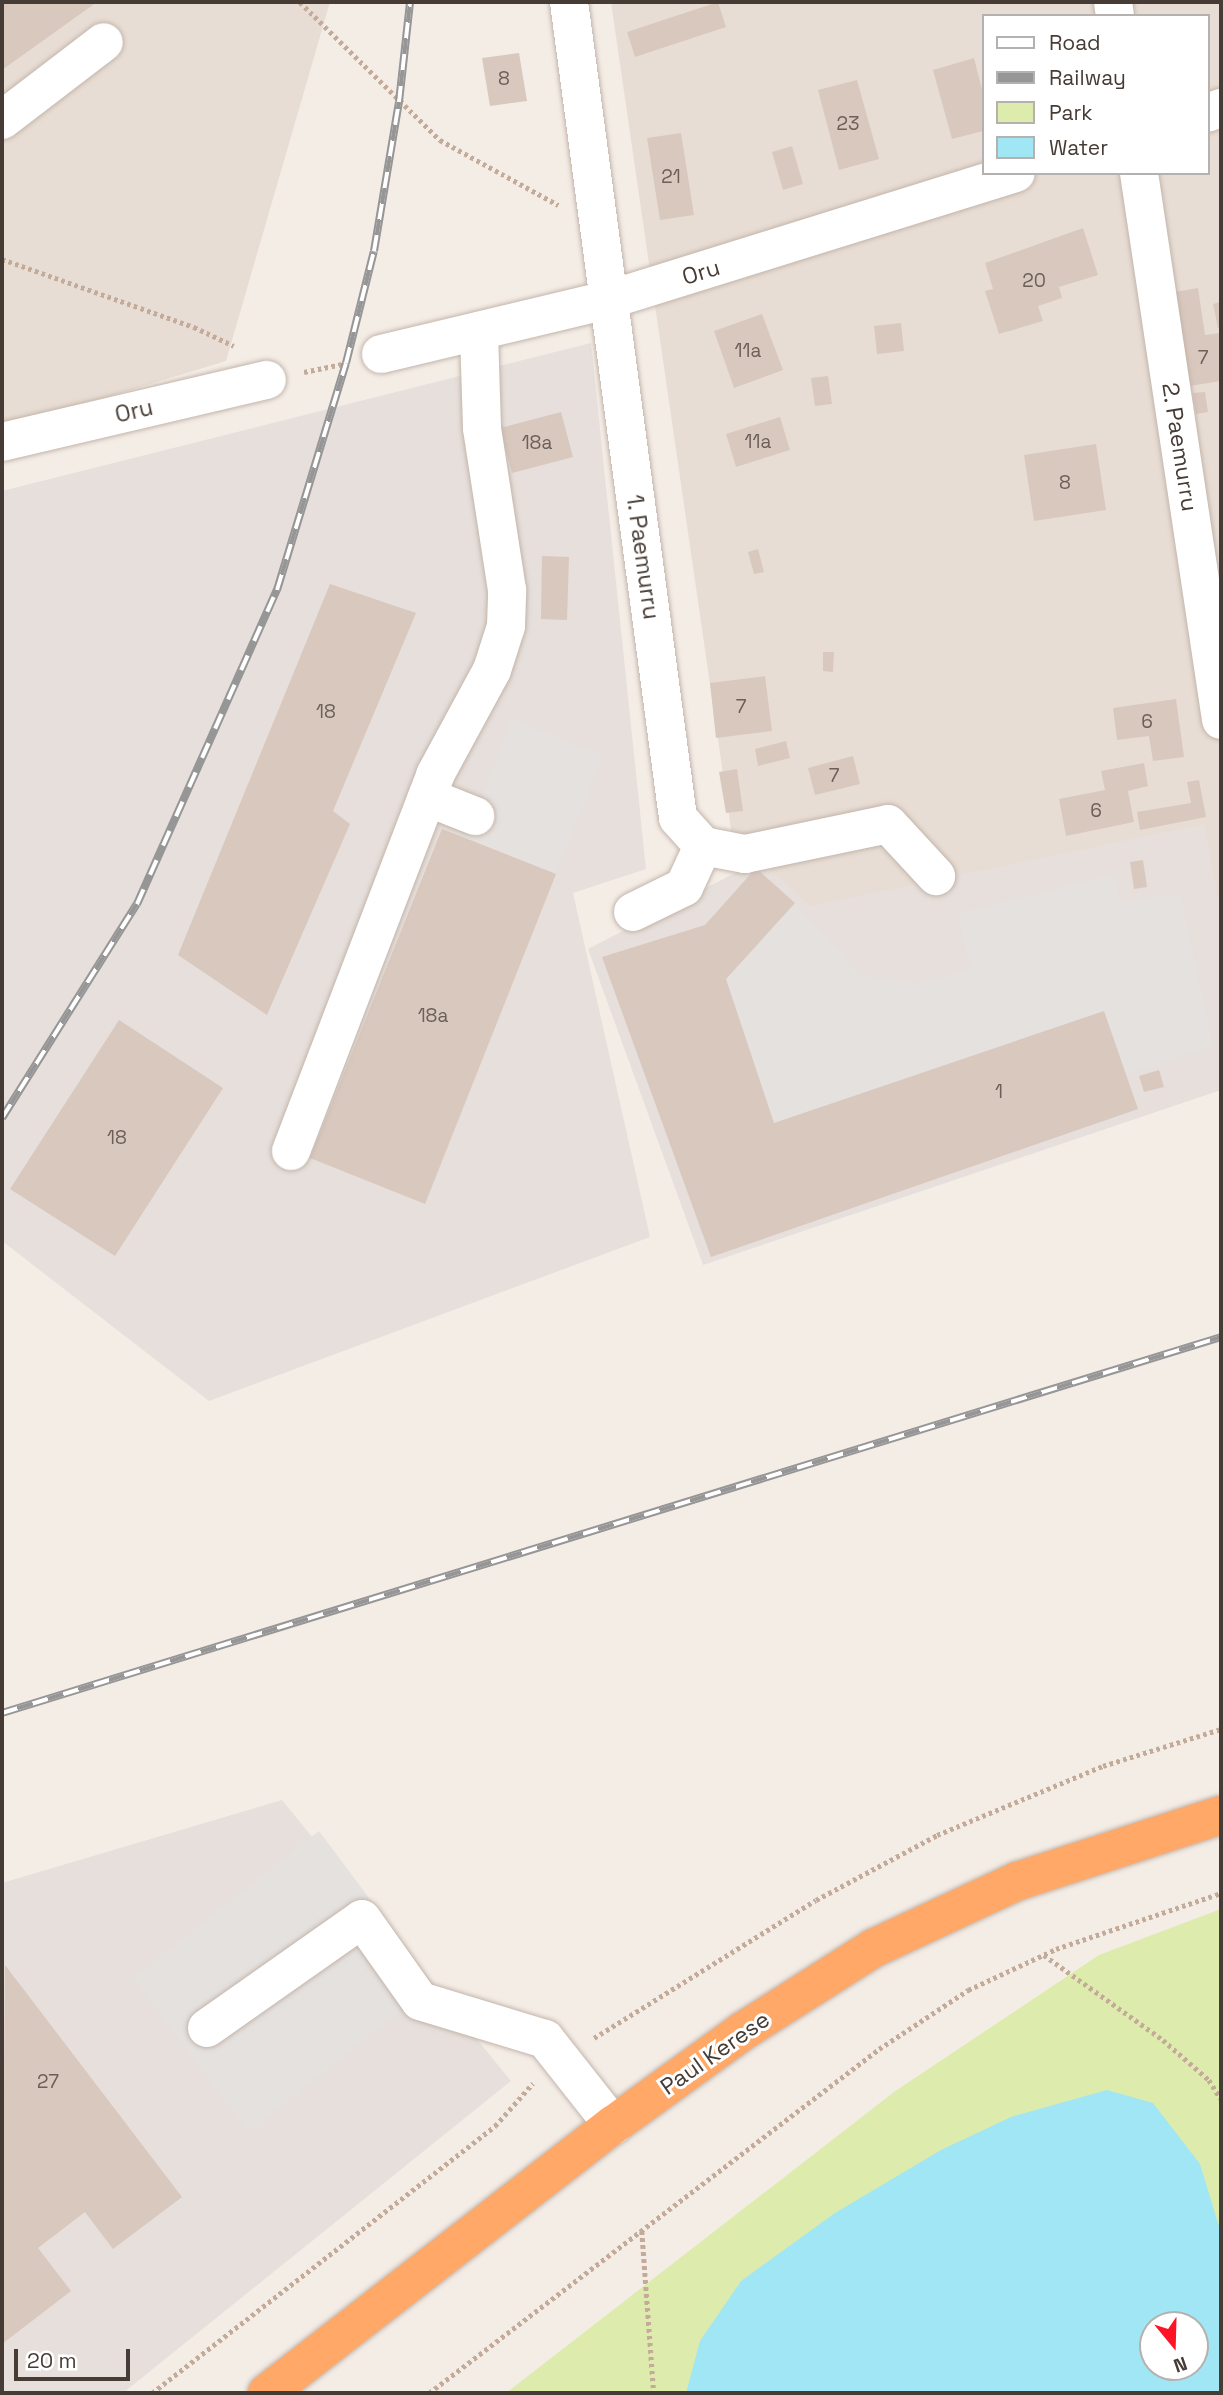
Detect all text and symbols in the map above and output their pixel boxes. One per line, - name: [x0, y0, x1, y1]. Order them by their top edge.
- legend: [982, 14, 1209, 175]
- text: Road: [1049, 29, 1101, 56]
- text: Railway: [1049, 64, 1126, 91]
- house number: 8: [498, 68, 510, 90]
- text: Park: [1049, 99, 1093, 126]
- house number: 23: [837, 113, 859, 135]
- text: Water: [1049, 134, 1108, 161]
- house number: 21: [661, 166, 681, 188]
- street label: Oru: [679, 253, 723, 291]
- house number: 20: [1022, 270, 1046, 292]
- house number: 11a: [735, 340, 761, 362]
- house number: 7: [1198, 347, 1208, 369]
- street label: 2. Paemurru: [1156, 380, 1204, 514]
- street label: Oru: [112, 393, 156, 429]
- house number: 11a: [745, 431, 771, 453]
- house number: 18a: [522, 432, 552, 454]
- house number: 8: [1059, 472, 1071, 494]
- street label: 1. Paemurru: [621, 492, 665, 622]
- house number: 7: [736, 696, 746, 718]
- house number: 18: [316, 701, 336, 723]
- house number: 6: [1141, 711, 1153, 733]
- house number: 7: [829, 765, 839, 787]
- house number: 6: [1090, 800, 1102, 822]
- house number: 18a: [418, 1005, 448, 1027]
- house number: 1: [995, 1081, 1003, 1103]
- house number: 18: [107, 1127, 127, 1149]
- street label: Paul Kerese: [655, 2005, 775, 2101]
- house number: 27: [37, 2071, 59, 2093]
- north arrow: [1139, 2311, 1209, 2381]
- scale bar: [18, 2336, 133, 2380]
- text: 20 m: [27, 2347, 77, 2374]
- text: N: [1170, 2351, 1190, 2378]

